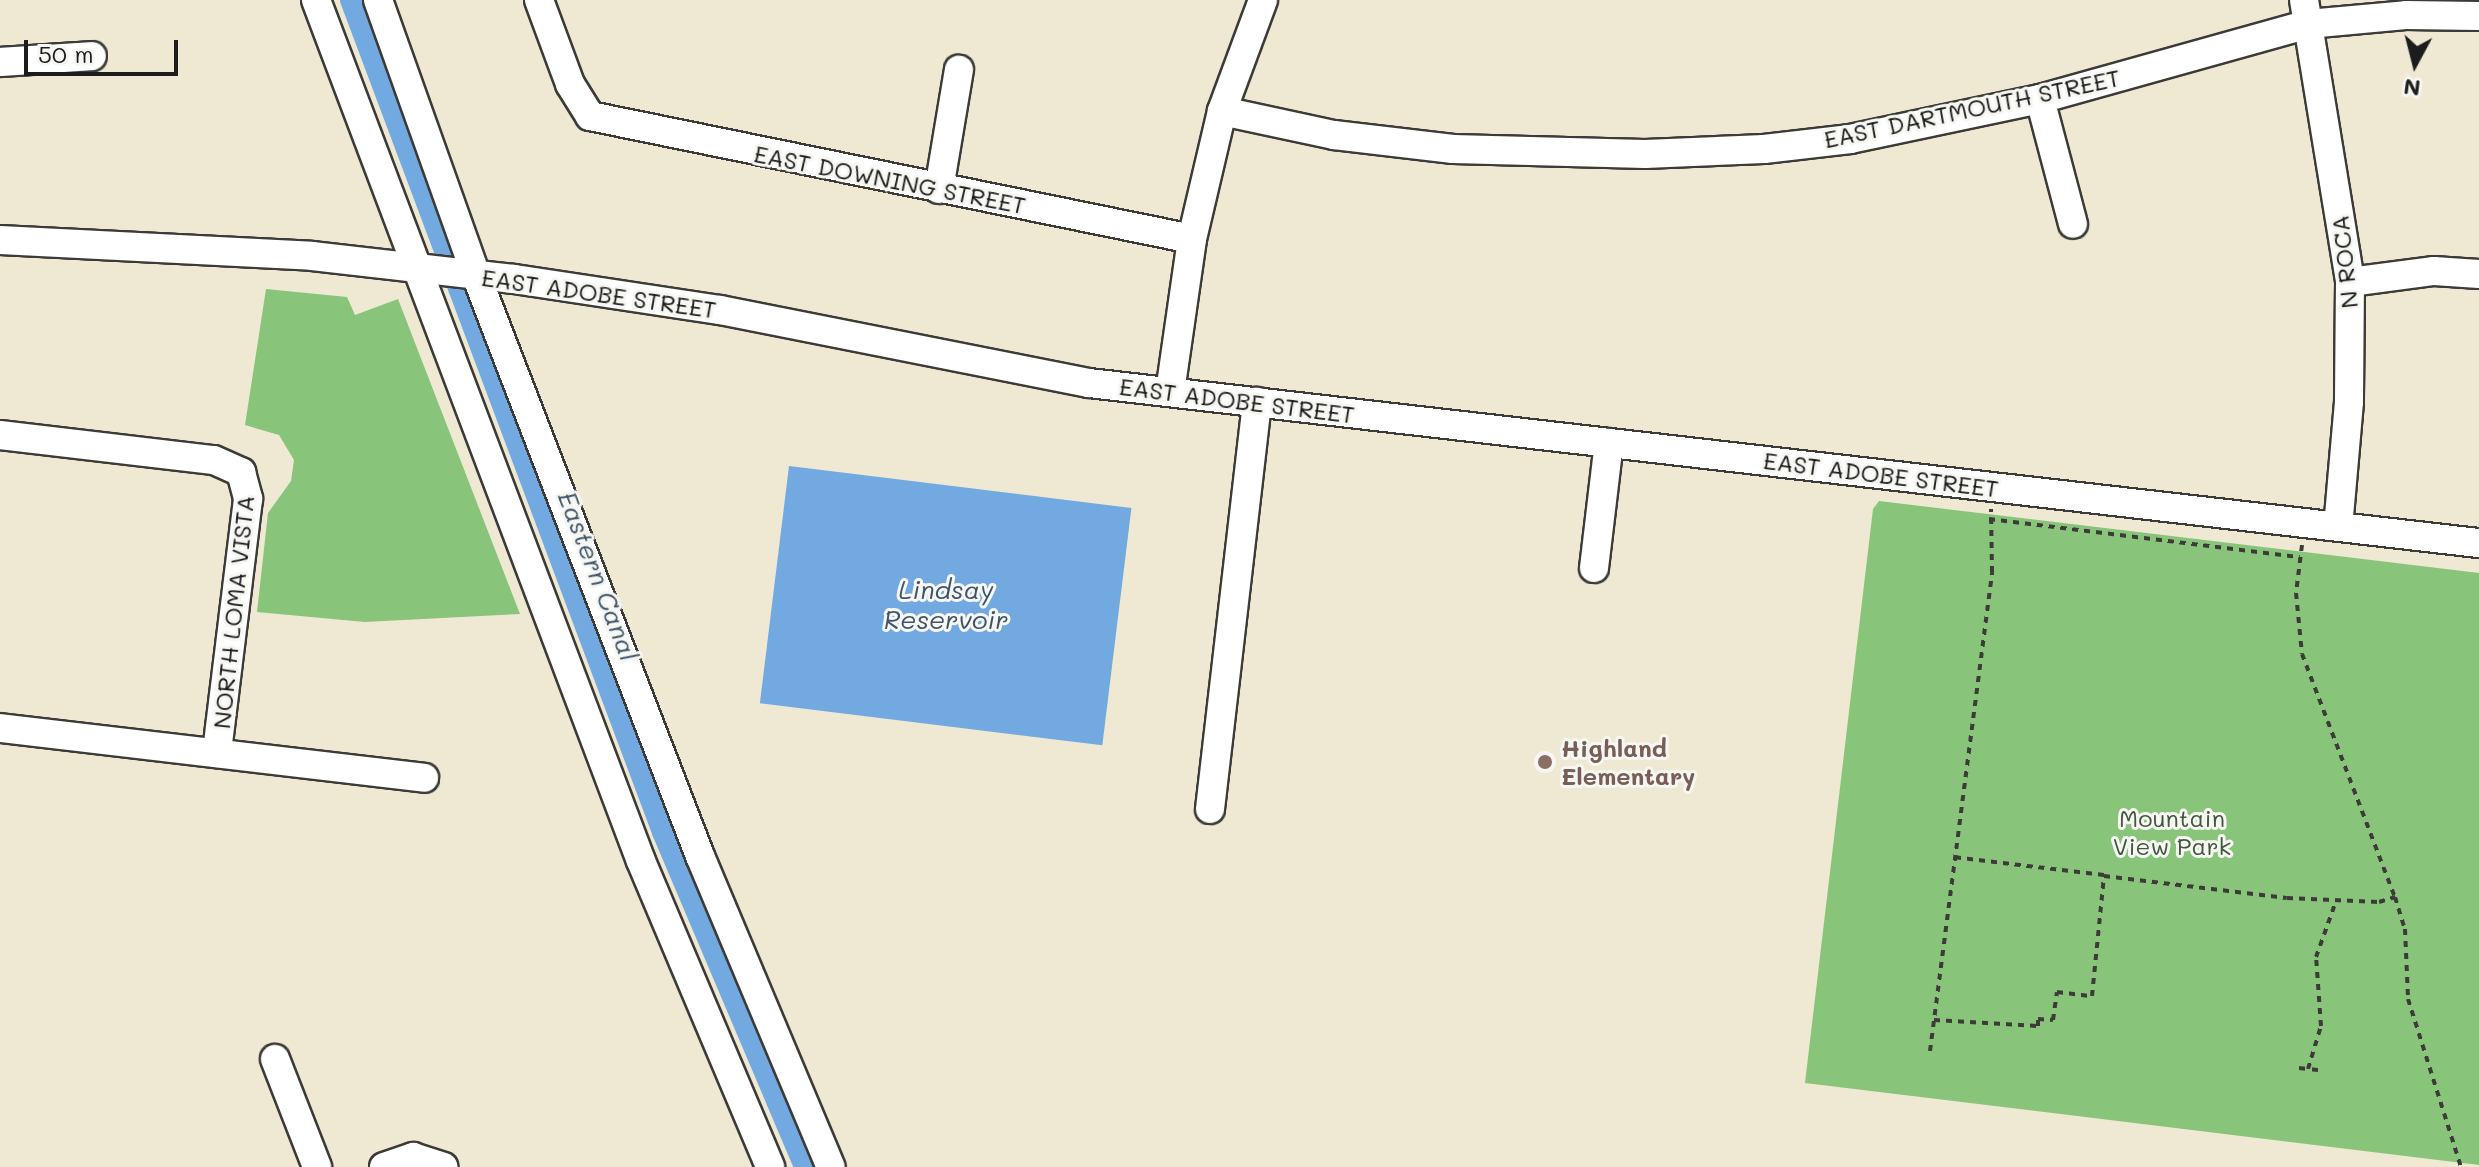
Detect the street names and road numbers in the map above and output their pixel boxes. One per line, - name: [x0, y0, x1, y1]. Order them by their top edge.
- street label: EAST DARTMOUTH STREET: [1821, 62, 2123, 154]
- street label: EAST DOWNING STREET: [752, 139, 1028, 219]
- street label: N ROCA: [2325, 214, 2363, 310]
- street label: EAST ADOBE STREET: [480, 262, 718, 324]
- street label: EAST ADOBE STREET: [1118, 371, 1356, 429]
- street label: EAST ADOBE STREET: [1762, 445, 2000, 503]
- street label: NORTH LOMA VISTA: [206, 494, 260, 730]

